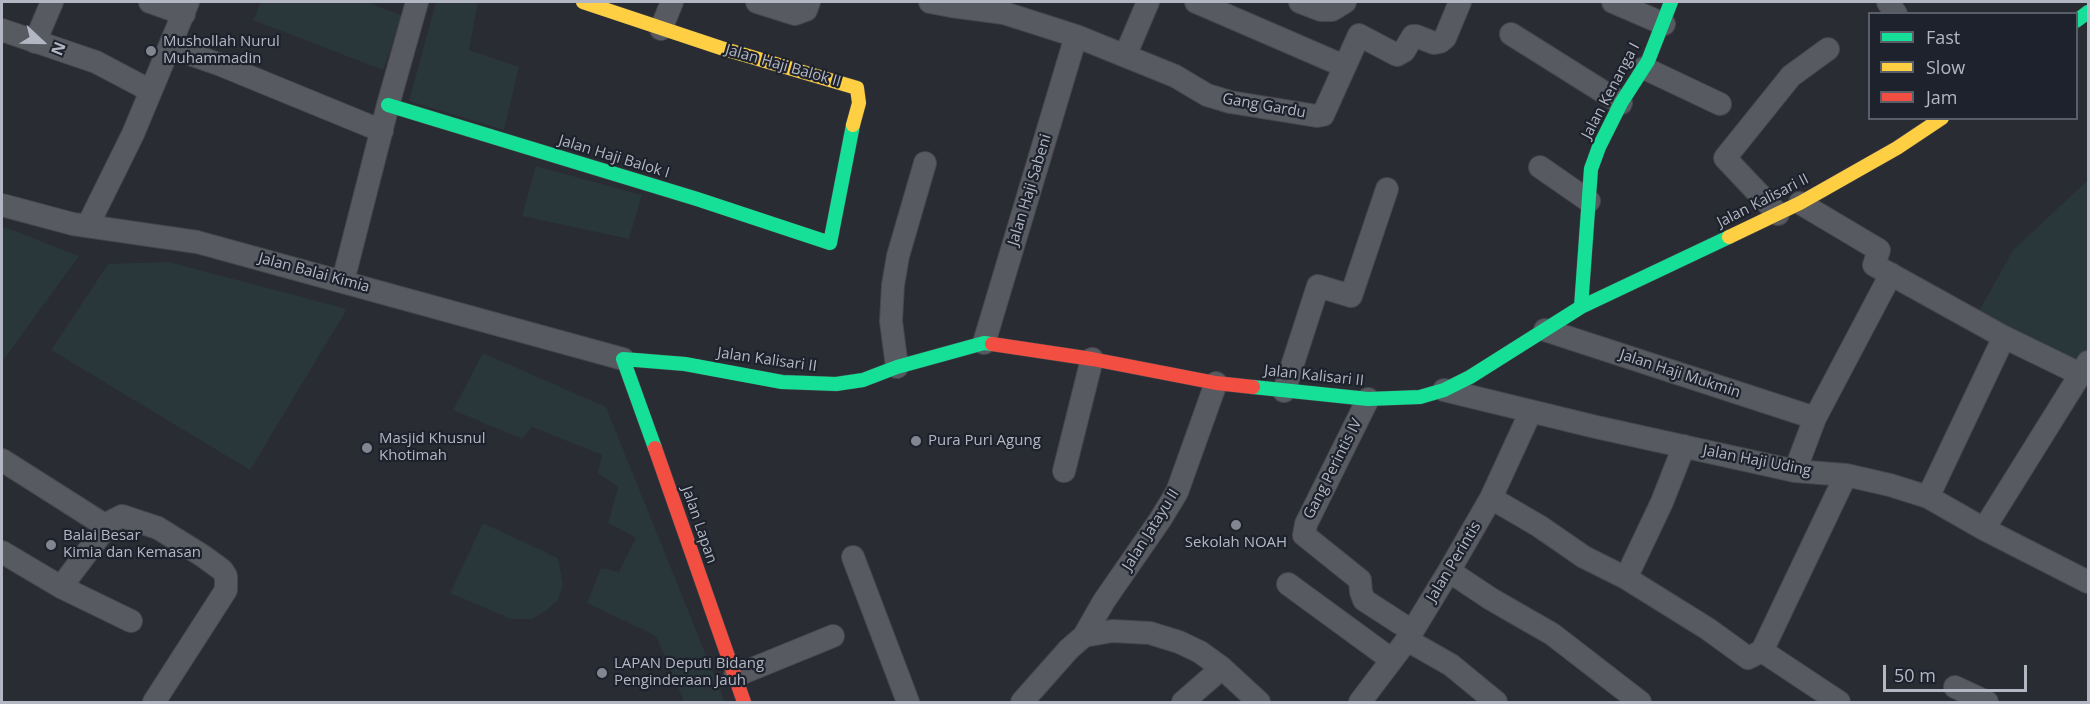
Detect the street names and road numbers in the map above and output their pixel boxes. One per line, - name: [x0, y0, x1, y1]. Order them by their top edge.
- street label: Jalan Kenanga I: [1578, 40, 1644, 142]
- street label: Jalan Haji Balok II: [723, 41, 843, 91]
- street label: Gang Gardu: [1221, 90, 1307, 122]
- street label: Jalan Haji Balok I: [556, 132, 672, 182]
- street label: Jalan Haji Sabeni: [1004, 132, 1056, 248]
- street label: Jalan Kalisari II: [1714, 170, 1812, 232]
- street label: Jalan Balai Kimia: [256, 250, 372, 296]
- street label: Jalan Kalisari II: [716, 344, 818, 376]
- street label: Jalan Haji Mukmin: [1617, 346, 1743, 402]
- street label: Jalan Kalisari II: [1263, 362, 1365, 390]
- street label: Gang Perintis IV: [1300, 416, 1366, 522]
- street label: Jalan Haji Uding: [1701, 442, 1813, 480]
- street label: Jalan Lapan: [677, 484, 721, 566]
- street label: Jalan Jatayu II: [1119, 486, 1183, 574]
- street label: Jalan Perintis: [1423, 519, 1485, 605]

